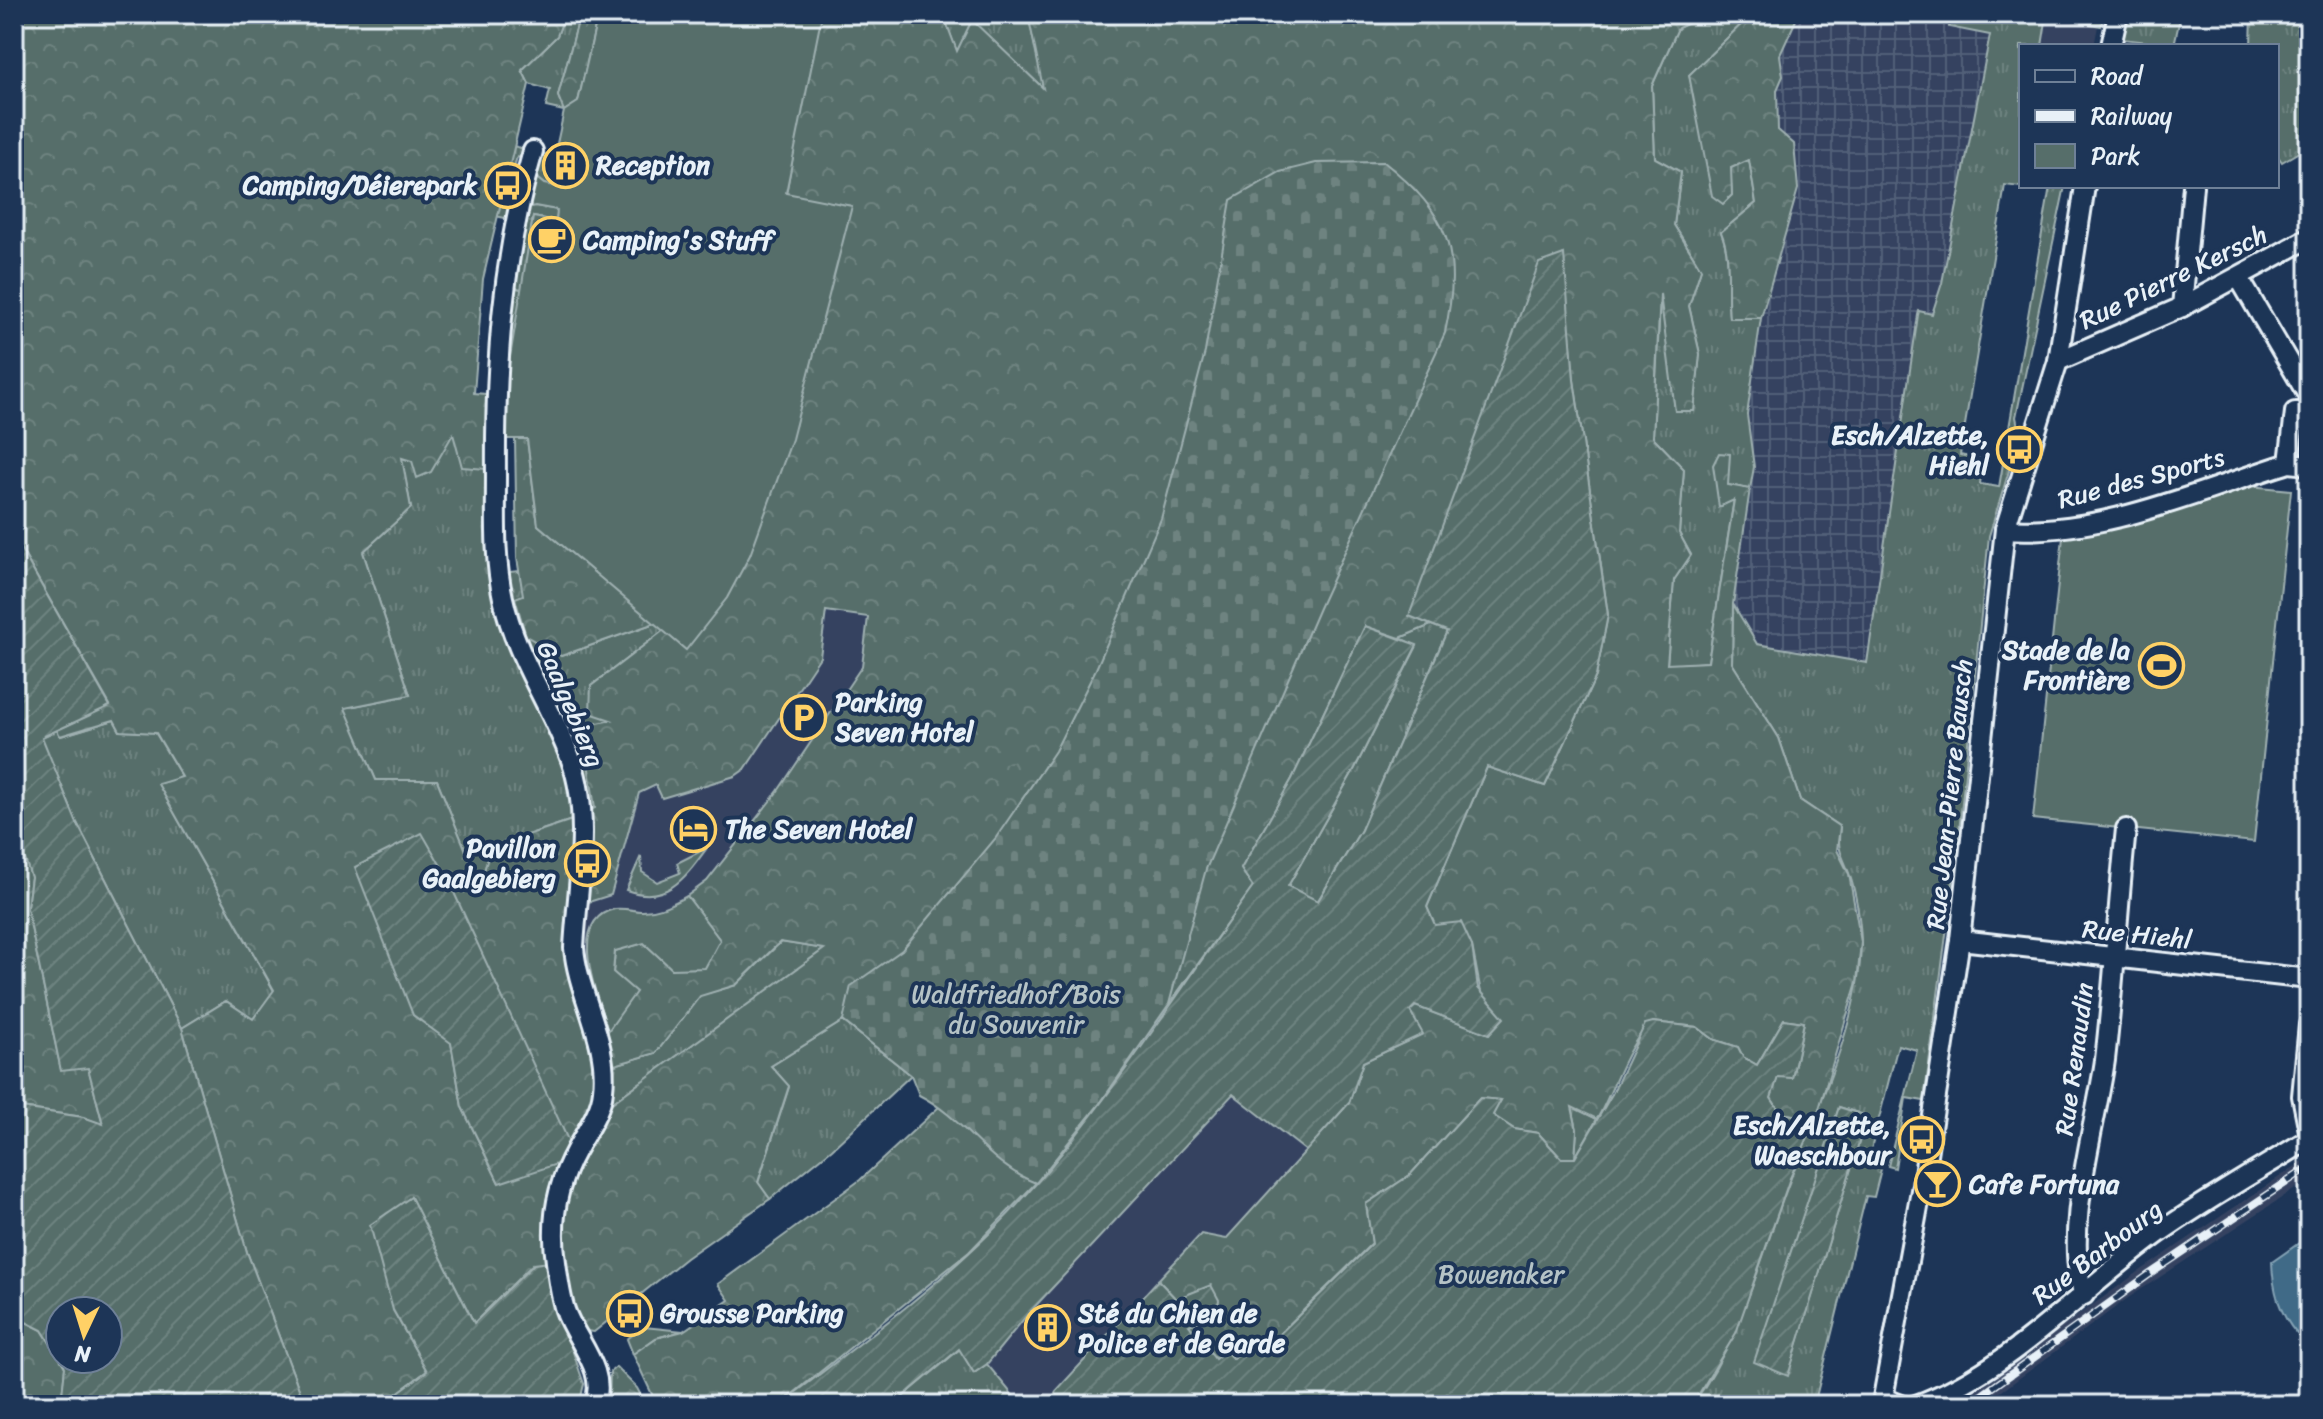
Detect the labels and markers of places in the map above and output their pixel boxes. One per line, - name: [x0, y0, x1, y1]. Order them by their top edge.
- building icon: Reception: [541, 141, 589, 189]
- place label: Reception: [595, 142, 710, 188]
- bus stop icon: Camping/Déierepark: [484, 161, 532, 209]
- place label: Camping/Déierepark: [242, 162, 478, 208]
- cafe icon: Camping's Stuff: [528, 216, 576, 264]
- place label: Camping's Stuff: [582, 217, 777, 263]
- place label: Esch/Alzette, Hiehl: [1831, 412, 1991, 488]
- bus stop icon: Esch/Alzette, Hiehl: [1996, 426, 2044, 474]
- place label: Stade de la Frontière: [2001, 627, 2130, 703]
- sports icon: Stade de la Frontière: [2137, 641, 2185, 689]
- place label: Parking Seven Hotel: [834, 679, 975, 755]
- parking icon: Parking Seven Hotel: [780, 693, 828, 741]
- hotel icon: The Seven Hotel: [670, 805, 718, 853]
- place label: The Seven Hotel: [725, 806, 914, 852]
- place label: Pavillon Gaalgebierg: [422, 825, 556, 901]
- bus stop icon: Pavillon Gaalgebierg: [563, 839, 611, 887]
- place label: Esch/Alzette, Waeschbour: [1733, 1102, 1893, 1178]
- bus stop icon: Esch/Alzette, Waeschbour: [1898, 1116, 1946, 1164]
- bar icon: Cafe Fortuna: [1914, 1160, 1962, 1208]
- place label: Cafe Fortuna: [1968, 1161, 2120, 1207]
- bus stop icon: Grousse Parking: [605, 1289, 653, 1337]
- place label: Grousse Parking: [660, 1290, 844, 1336]
- place label: Sté du Chien de Police et de Garde: [1077, 1290, 1286, 1366]
- building icon: Sté du Chien de Police et de Garde: [1023, 1304, 1071, 1352]

